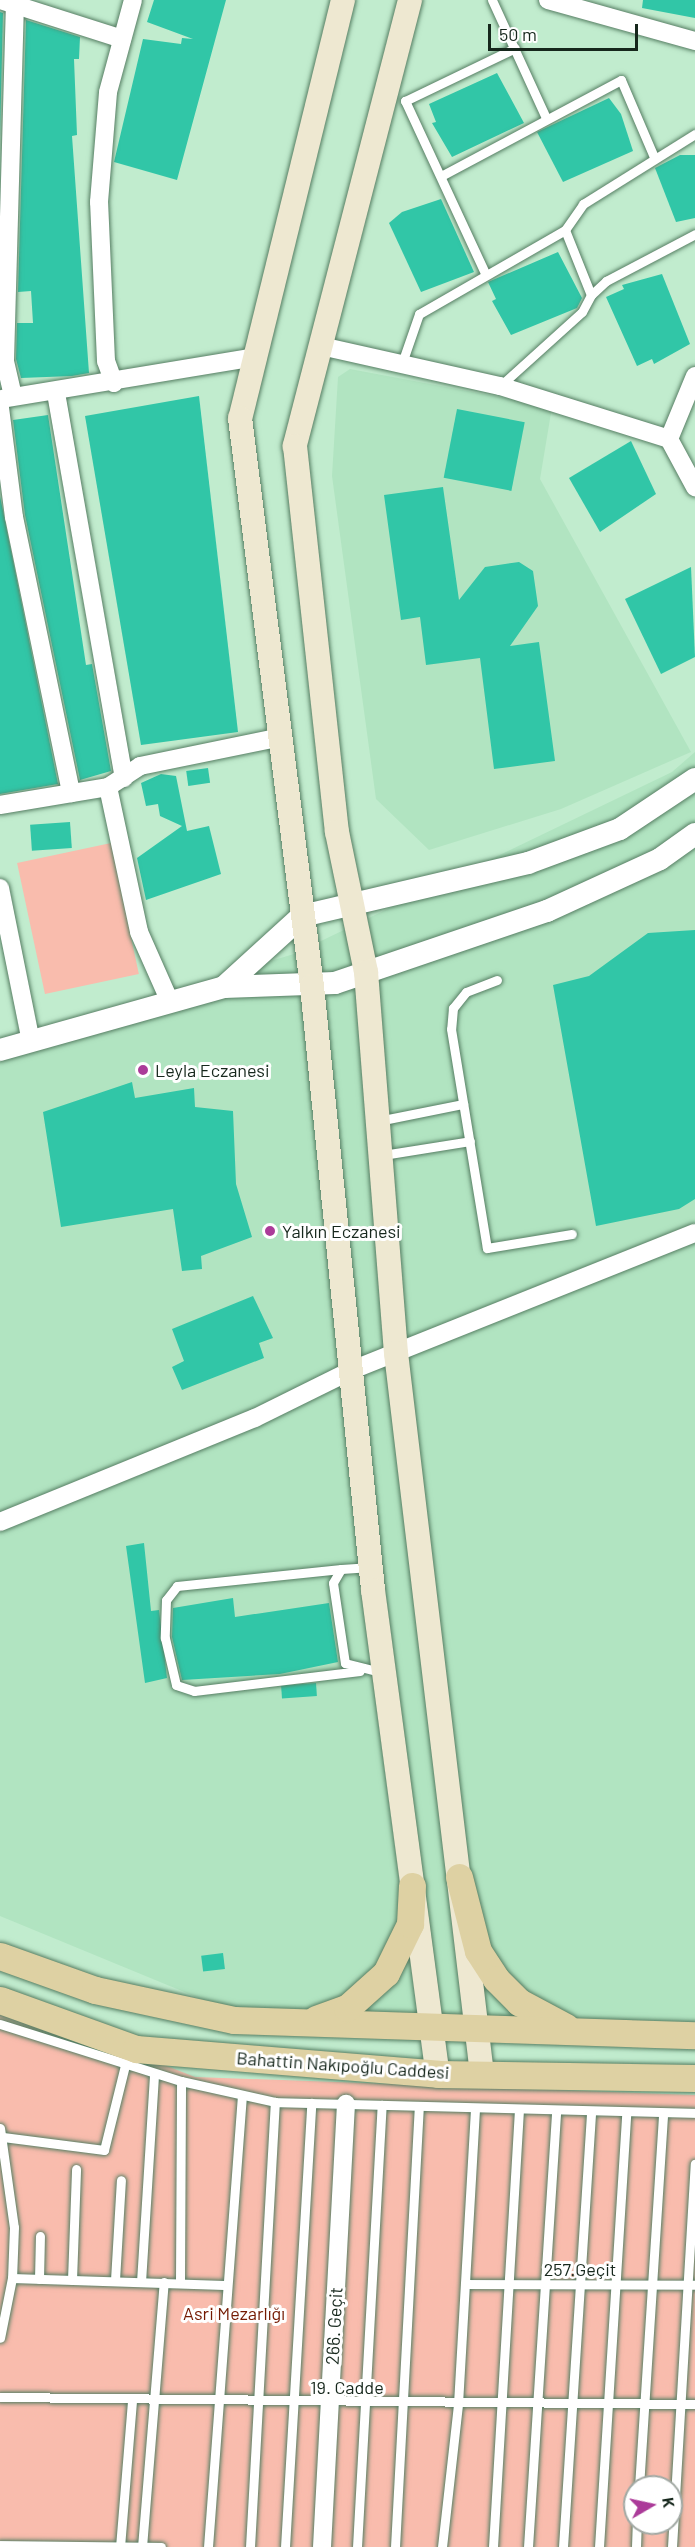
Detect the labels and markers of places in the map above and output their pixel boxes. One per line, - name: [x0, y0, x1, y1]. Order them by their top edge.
- place label: Leyla Eczanesi: [155, 1059, 270, 1081]
- marker: Leyla Eczanesi: [136, 1063, 150, 1077]
- place label: Yalkın Eczanesi: [282, 1220, 401, 1242]
- marker: Yalkın Eczanesi: [263, 1224, 277, 1238]

